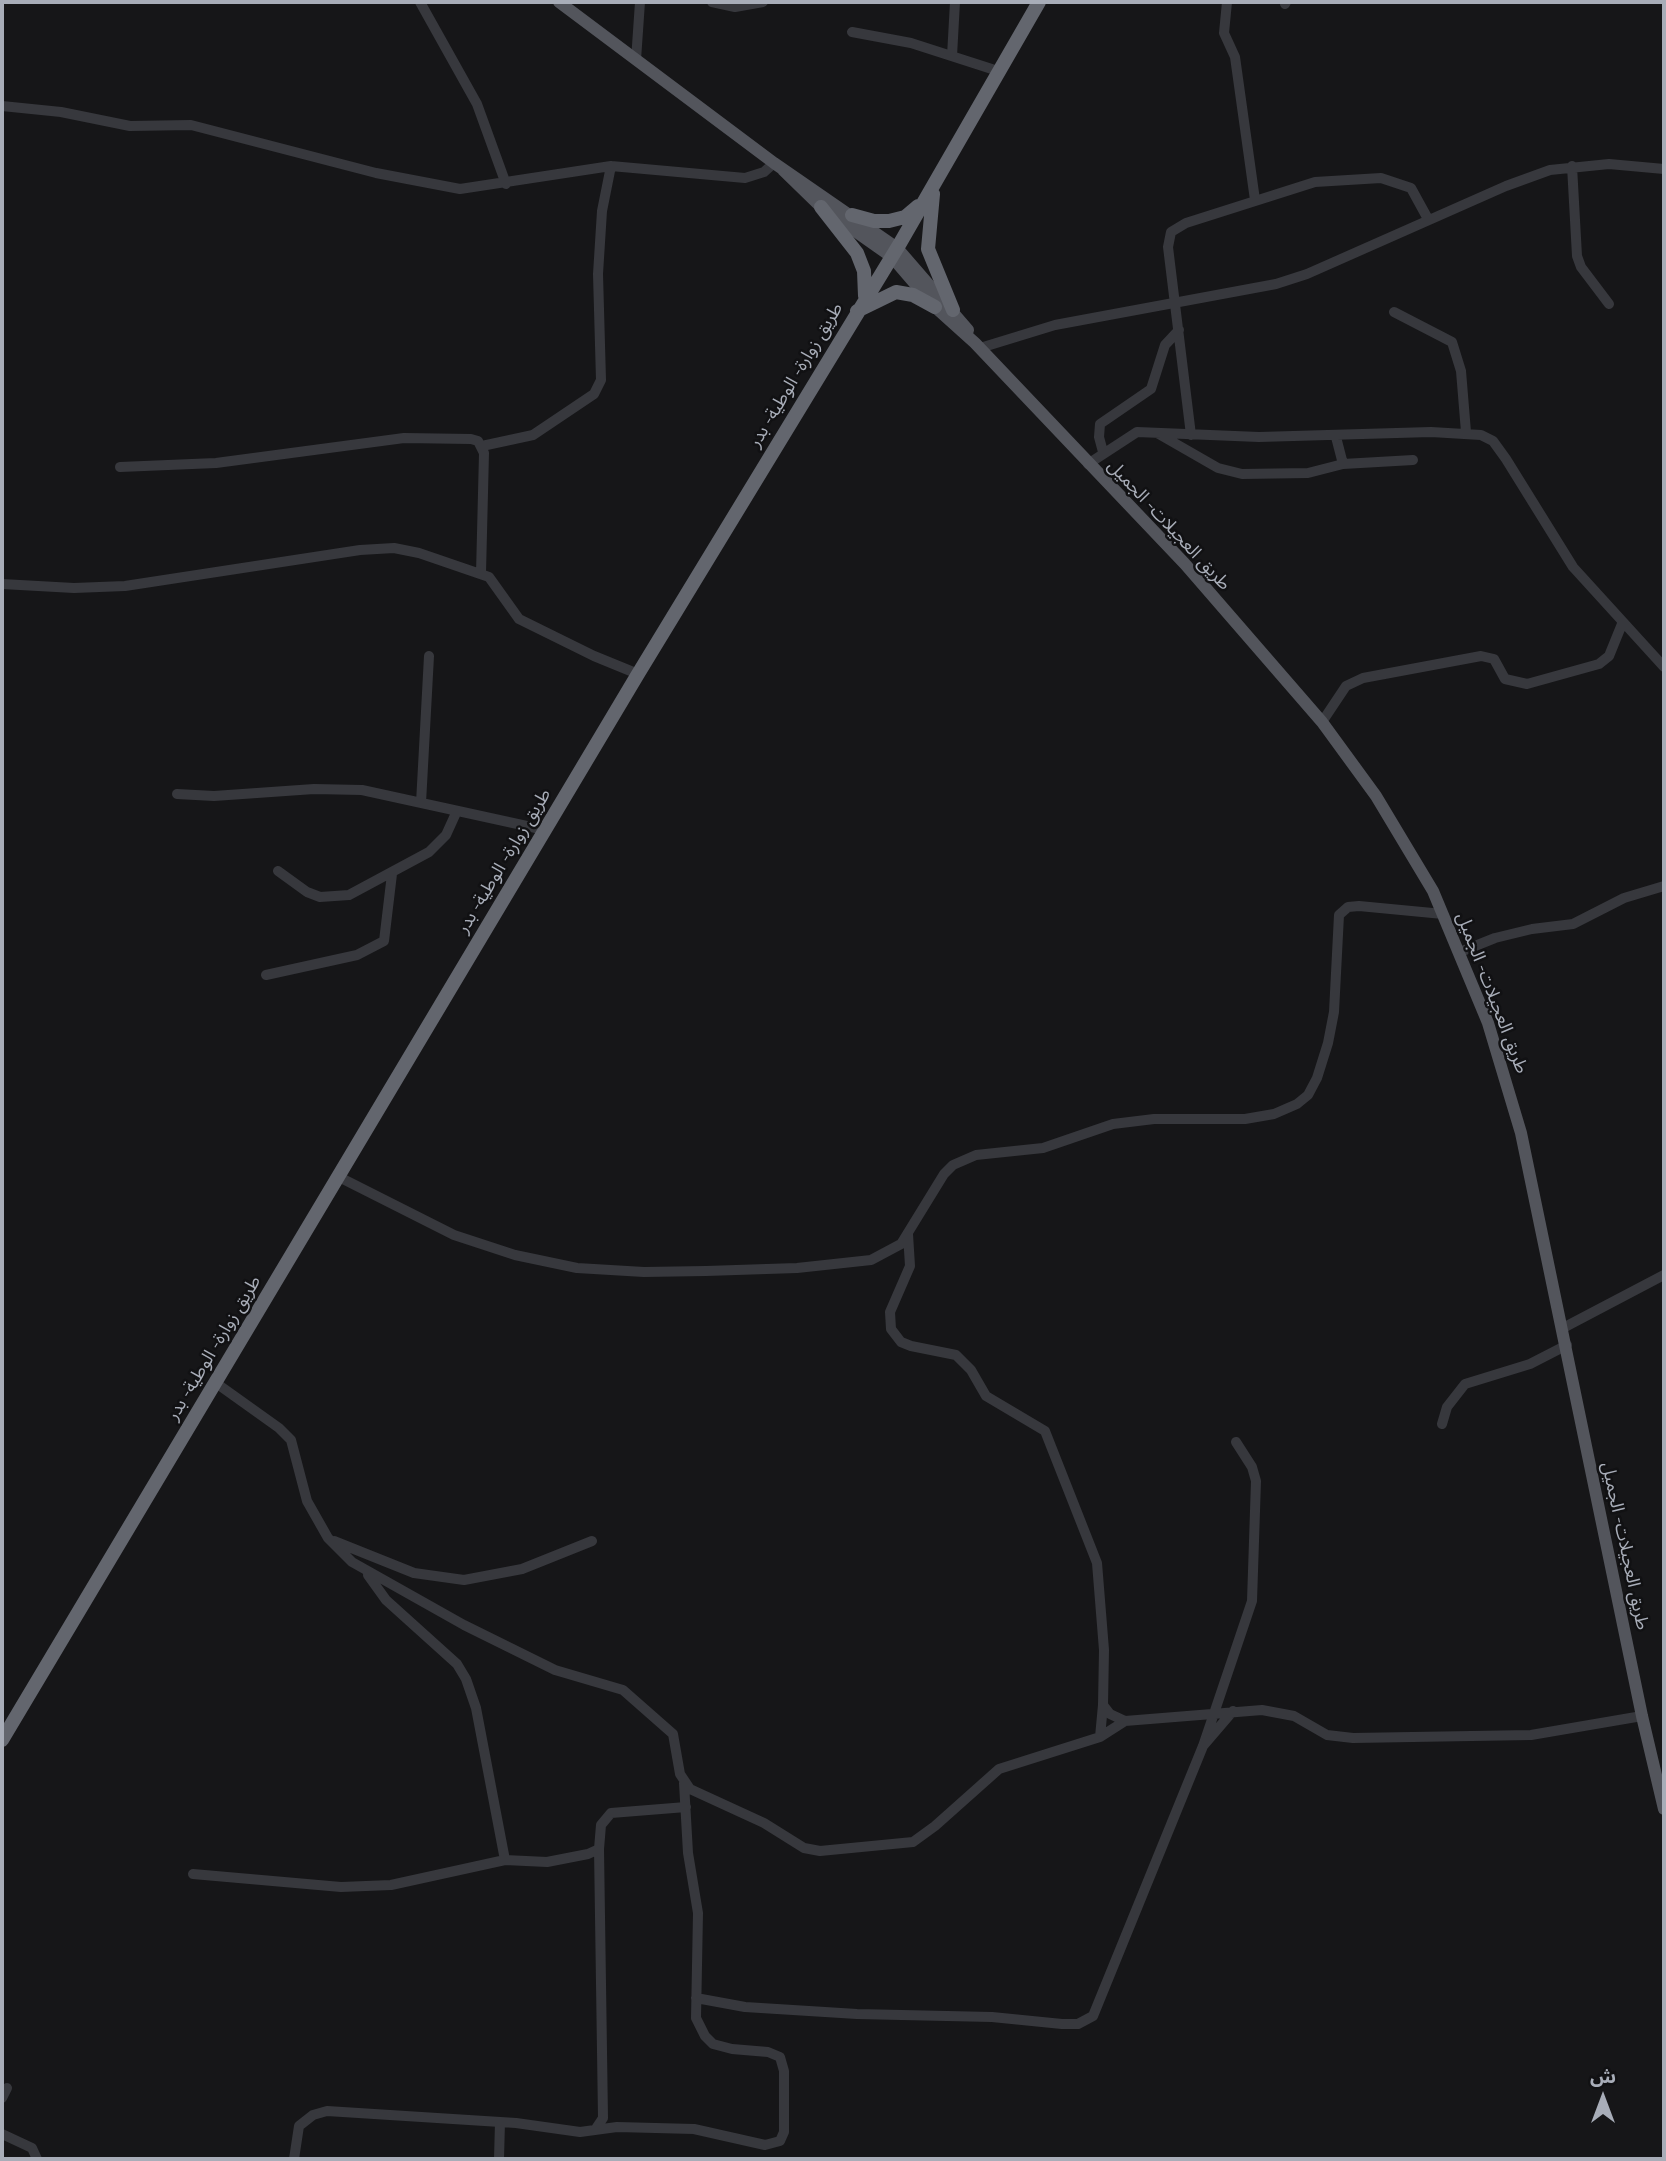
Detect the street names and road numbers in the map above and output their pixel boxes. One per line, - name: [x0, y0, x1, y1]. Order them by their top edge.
- street label: طريق زوارة- الوطية- بدر: [744, 299, 848, 451]
- street label: طريق العجيلات- الجميل: [1103, 455, 1235, 595]
- street label: طريق زوارة- الوطية- بدر: [452, 785, 556, 937]
- street label: طريق العجيلات- الجميل: [1451, 909, 1533, 1077]
- street label: طريق زوارة- الوطية- بدر: [162, 1272, 266, 1424]
- street label: طريق العجيلات- الجميل: [1597, 1460, 1653, 1632]

